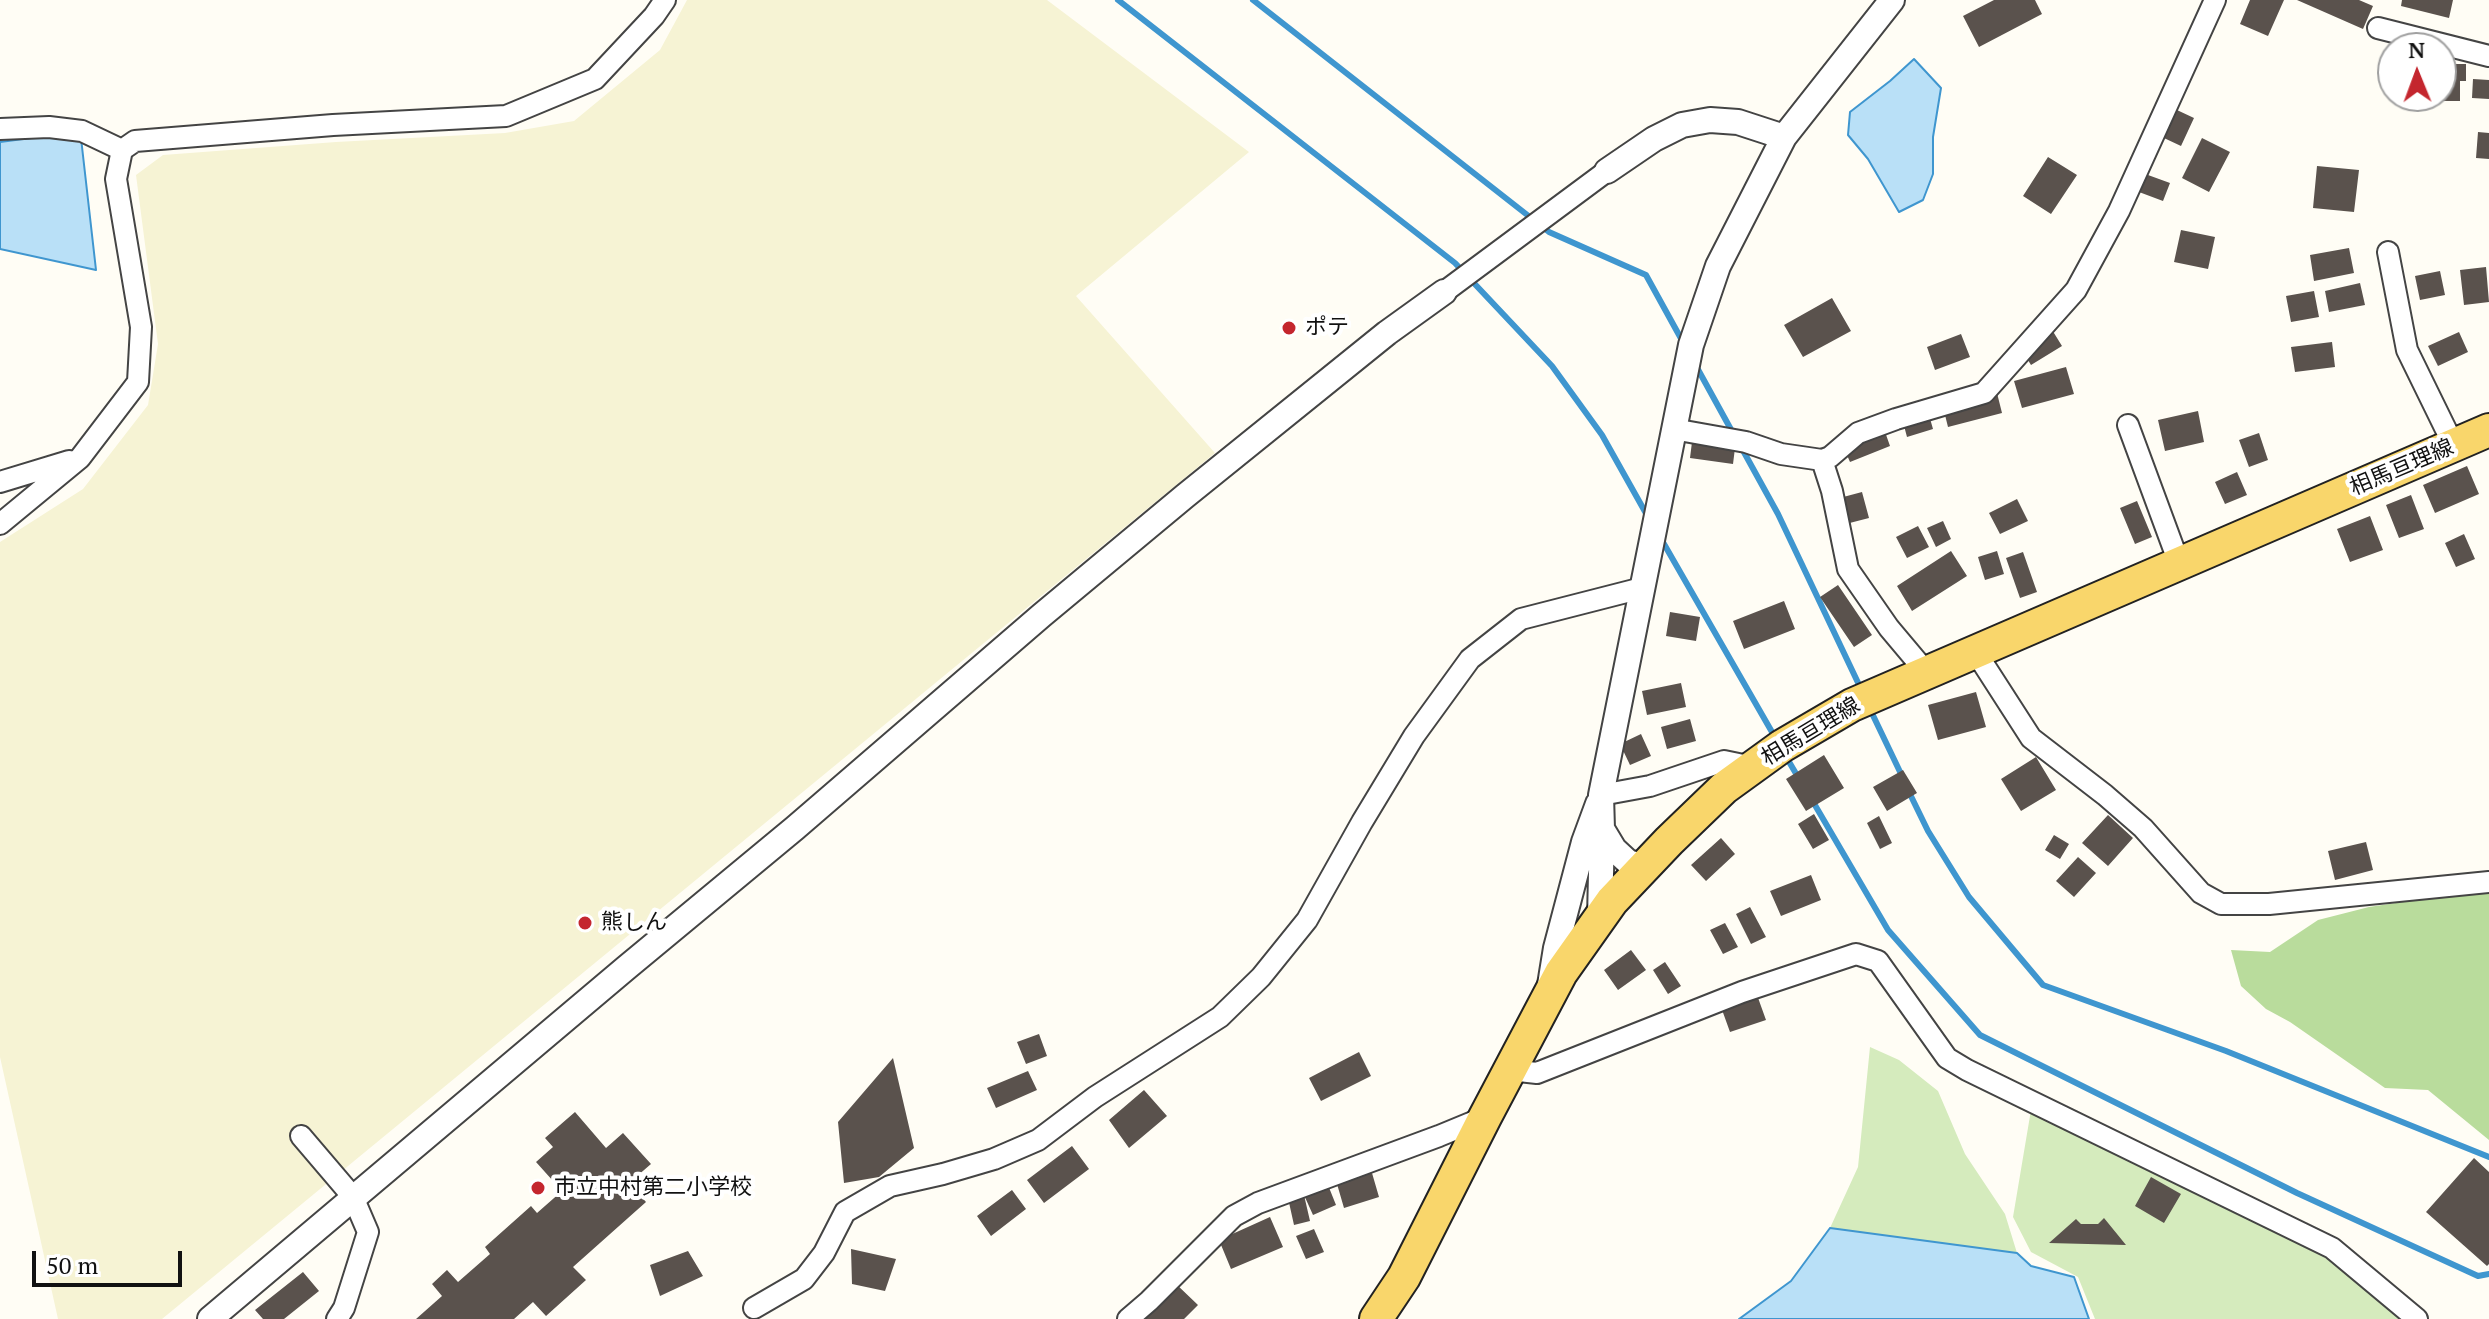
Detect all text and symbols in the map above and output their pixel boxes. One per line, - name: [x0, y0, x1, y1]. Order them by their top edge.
- north arrow: [2377, 32, 2457, 112]
- text: N: [2408, 35, 2425, 64]
- place label: ポテ: [1305, 315, 1349, 341]
- marker: ポテ: [1280, 319, 1298, 337]
- street label: 相馬亘理線: [2346, 434, 2458, 502]
- street label: 相馬亘理線: [1757, 692, 1865, 772]
- place label: 熊しん: [601, 910, 667, 936]
- marker: 熊しん: [576, 914, 594, 932]
- place label: 市立中村第二小学校: [554, 1175, 752, 1201]
- marker: 市立中村第二小学校: [529, 1179, 547, 1197]
- scale bar: [36, 1235, 186, 1285]
- text: 50 m: [46, 1249, 98, 1281]

